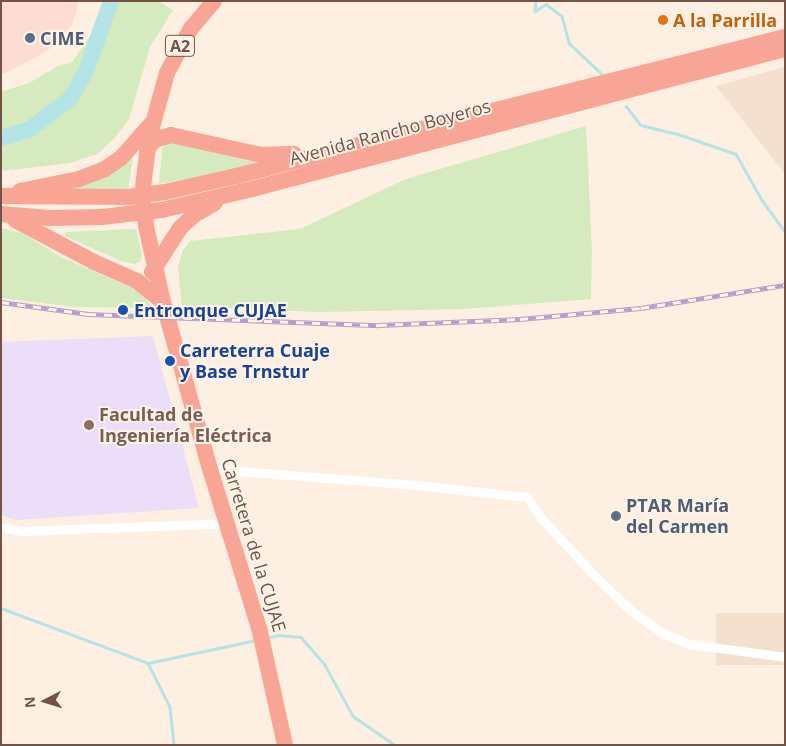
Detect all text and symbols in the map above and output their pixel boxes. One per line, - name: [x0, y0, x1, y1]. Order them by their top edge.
- place label: A la Parrilla: [673, 9, 777, 31]
- marker: A la Parrilla: [657, 14, 669, 26]
- place label: CIME: [40, 27, 84, 49]
- marker: CIME: [24, 32, 36, 44]
- road number: A2: [164, 32, 196, 59]
- street label: Avenida Rancho Boyeros: [287, 95, 493, 169]
- place label: Entronque CUJAE: [134, 299, 287, 321]
- marker: Entronque CUJAE: [116, 303, 130, 317]
- place label: Carreterra Cuaje y Base Trnstur: [180, 340, 330, 382]
- marker: Carreterra Cuaje y Base Trnstur: [164, 355, 176, 367]
- place label: Facultad de Ingeniería Eléctrica: [99, 404, 272, 446]
- marker: Facultad de Ingeniería Eléctrica: [83, 419, 95, 431]
- street label: Carretera de la CUJAE: [217, 456, 291, 634]
- place label: PTAR María del Carmen: [626, 495, 729, 538]
- marker: PTAR María del Carmen: [610, 510, 622, 522]
- north arrow: [20, 676, 70, 726]
- text: N: [20, 696, 40, 709]

